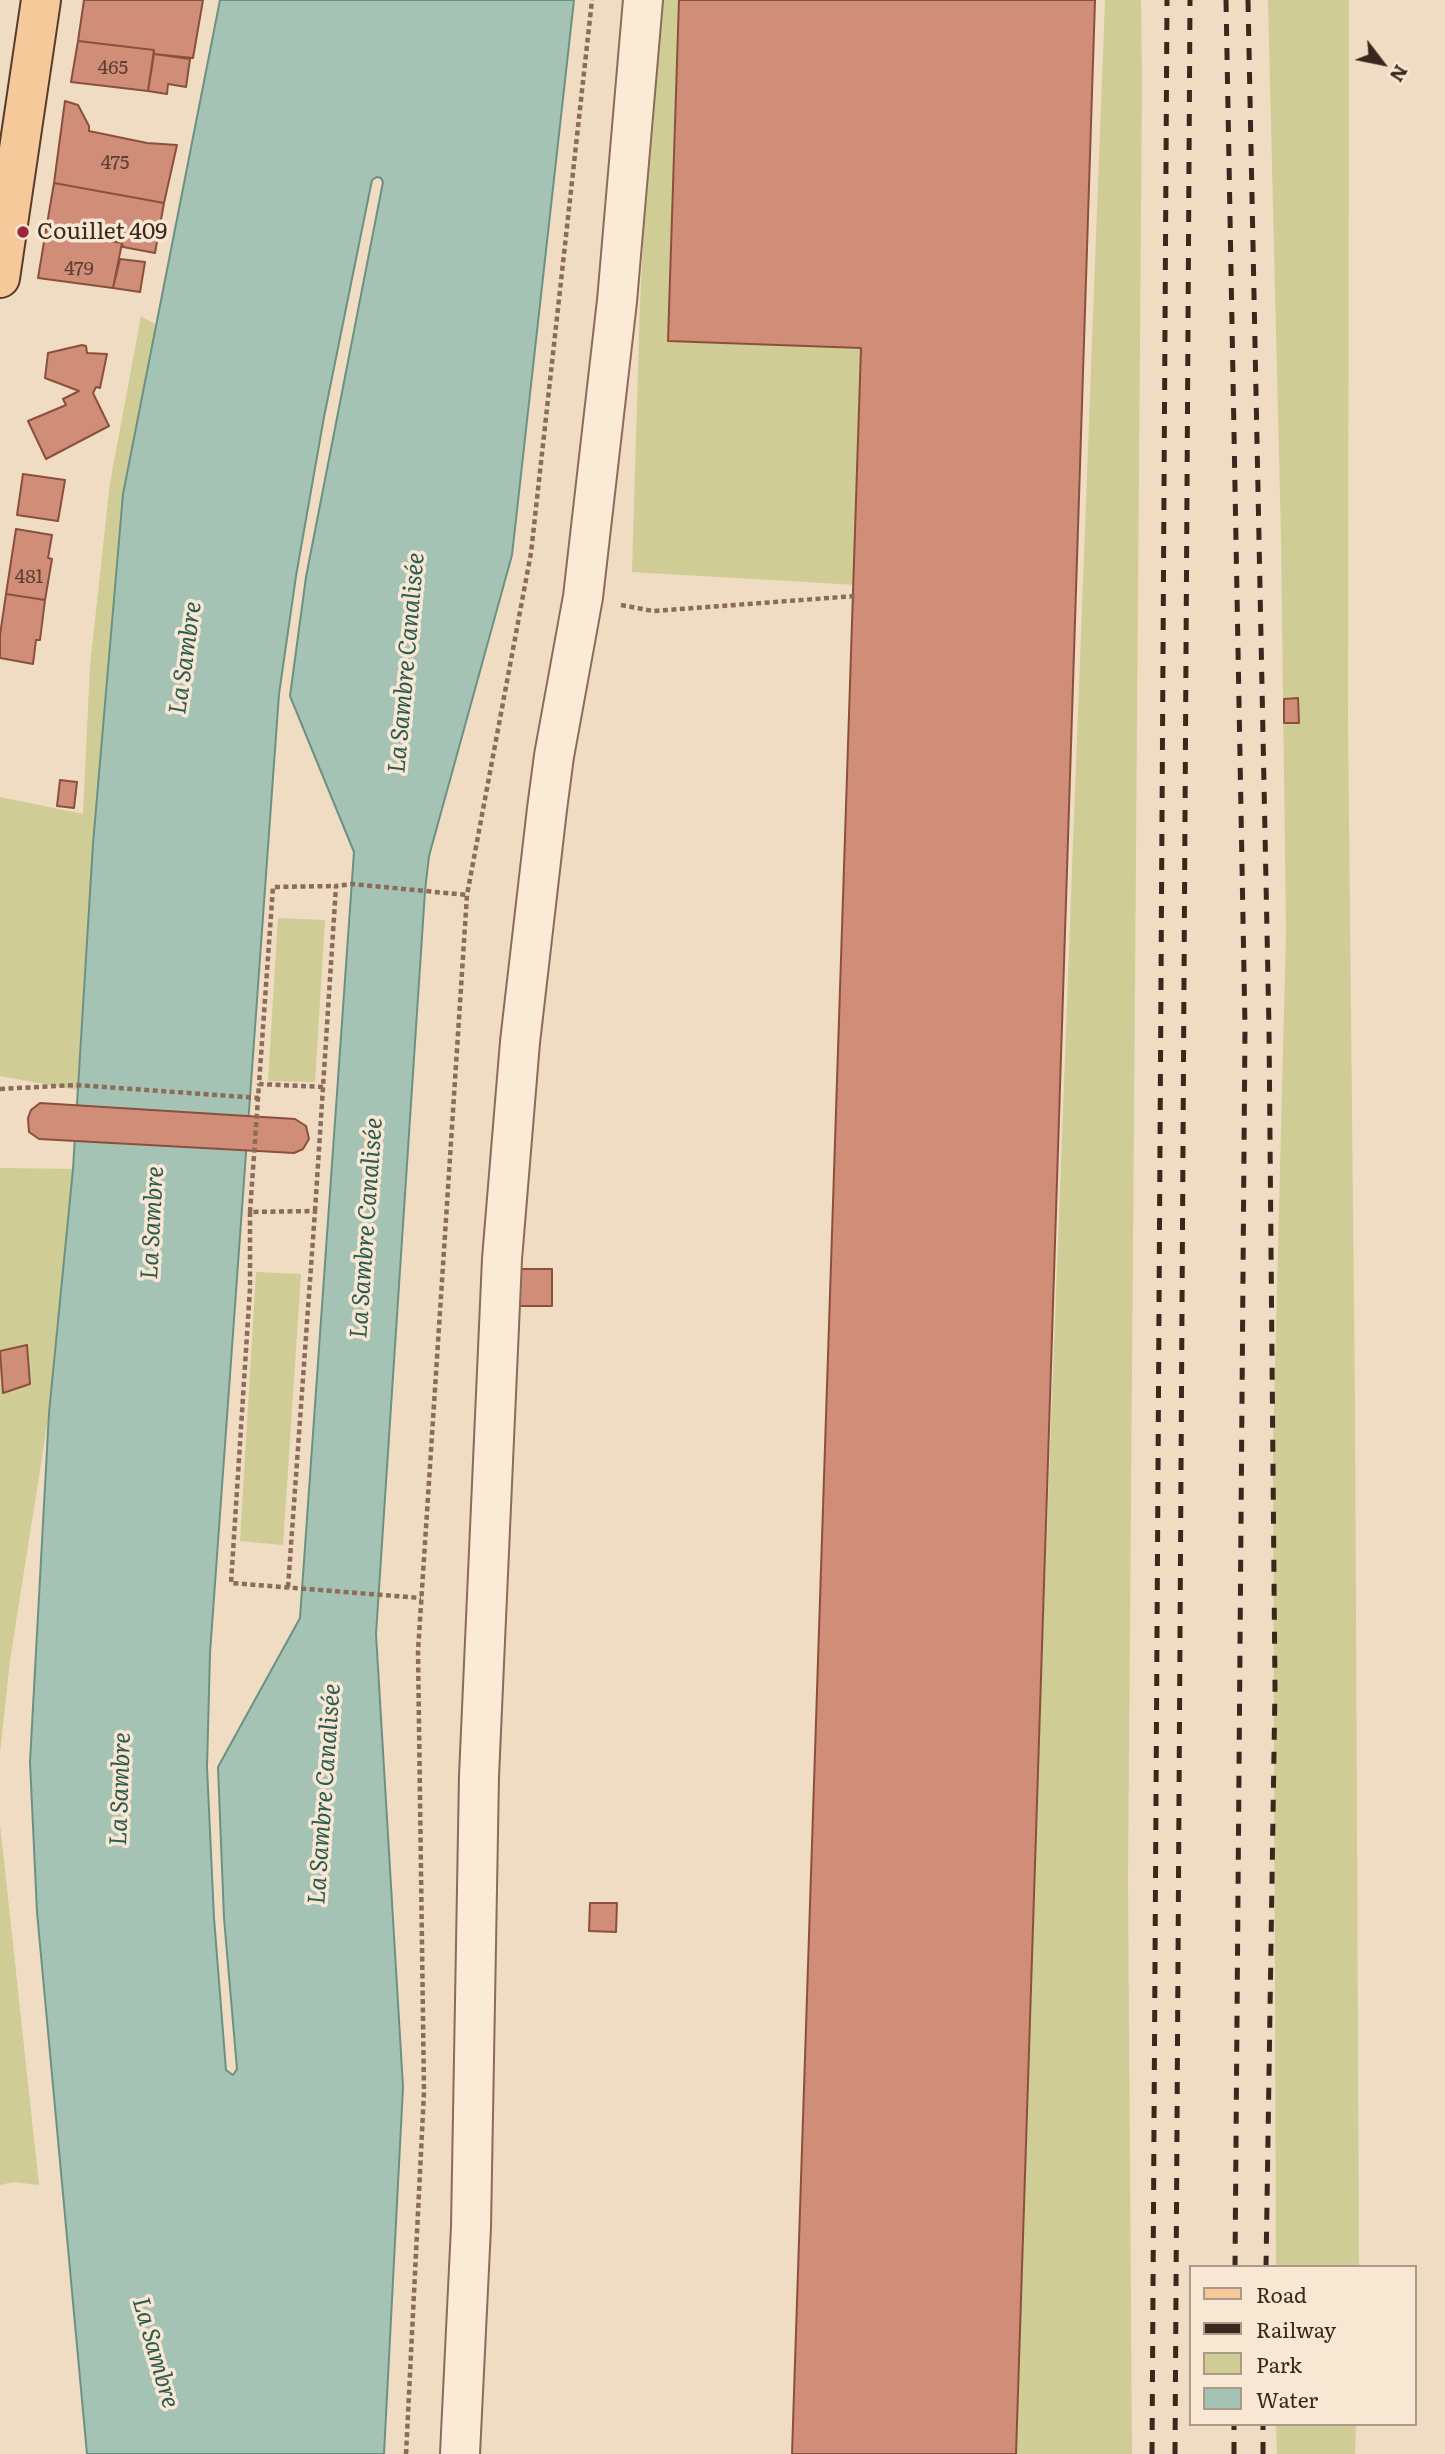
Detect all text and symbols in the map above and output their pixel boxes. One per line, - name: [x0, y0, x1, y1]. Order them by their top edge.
- north arrow: [1347, 28, 1417, 98]
- house number: 465: [98, 57, 128, 79]
- text: N: [1384, 60, 1416, 88]
- house number: 475: [101, 152, 129, 174]
- place label: Couillet 409: [37, 218, 167, 246]
- marker: Couillet 409: [15, 224, 31, 240]
- house number: 479: [64, 258, 94, 280]
- water label: La Sambre Canalisée: [383, 551, 431, 775]
- house number: 481: [15, 566, 43, 588]
- water label: La Sambre: [164, 600, 208, 716]
- water label: La Sambre Canalisée: [345, 1117, 389, 1339]
- water label: La Sambre: [136, 1166, 170, 1280]
- water label: La Sambre Canalisée: [303, 1683, 347, 1905]
- water label: La Sambre: [105, 1732, 137, 1846]
- legend: [1190, 2265, 1417, 2426]
- text: Road: [1256, 2278, 1307, 2309]
- water label: La Sambre: [126, 2294, 184, 2412]
- text: Railway: [1256, 2313, 1336, 2344]
- text: Park: [1256, 2348, 1302, 2379]
- text: Water: [1256, 2383, 1318, 2414]

